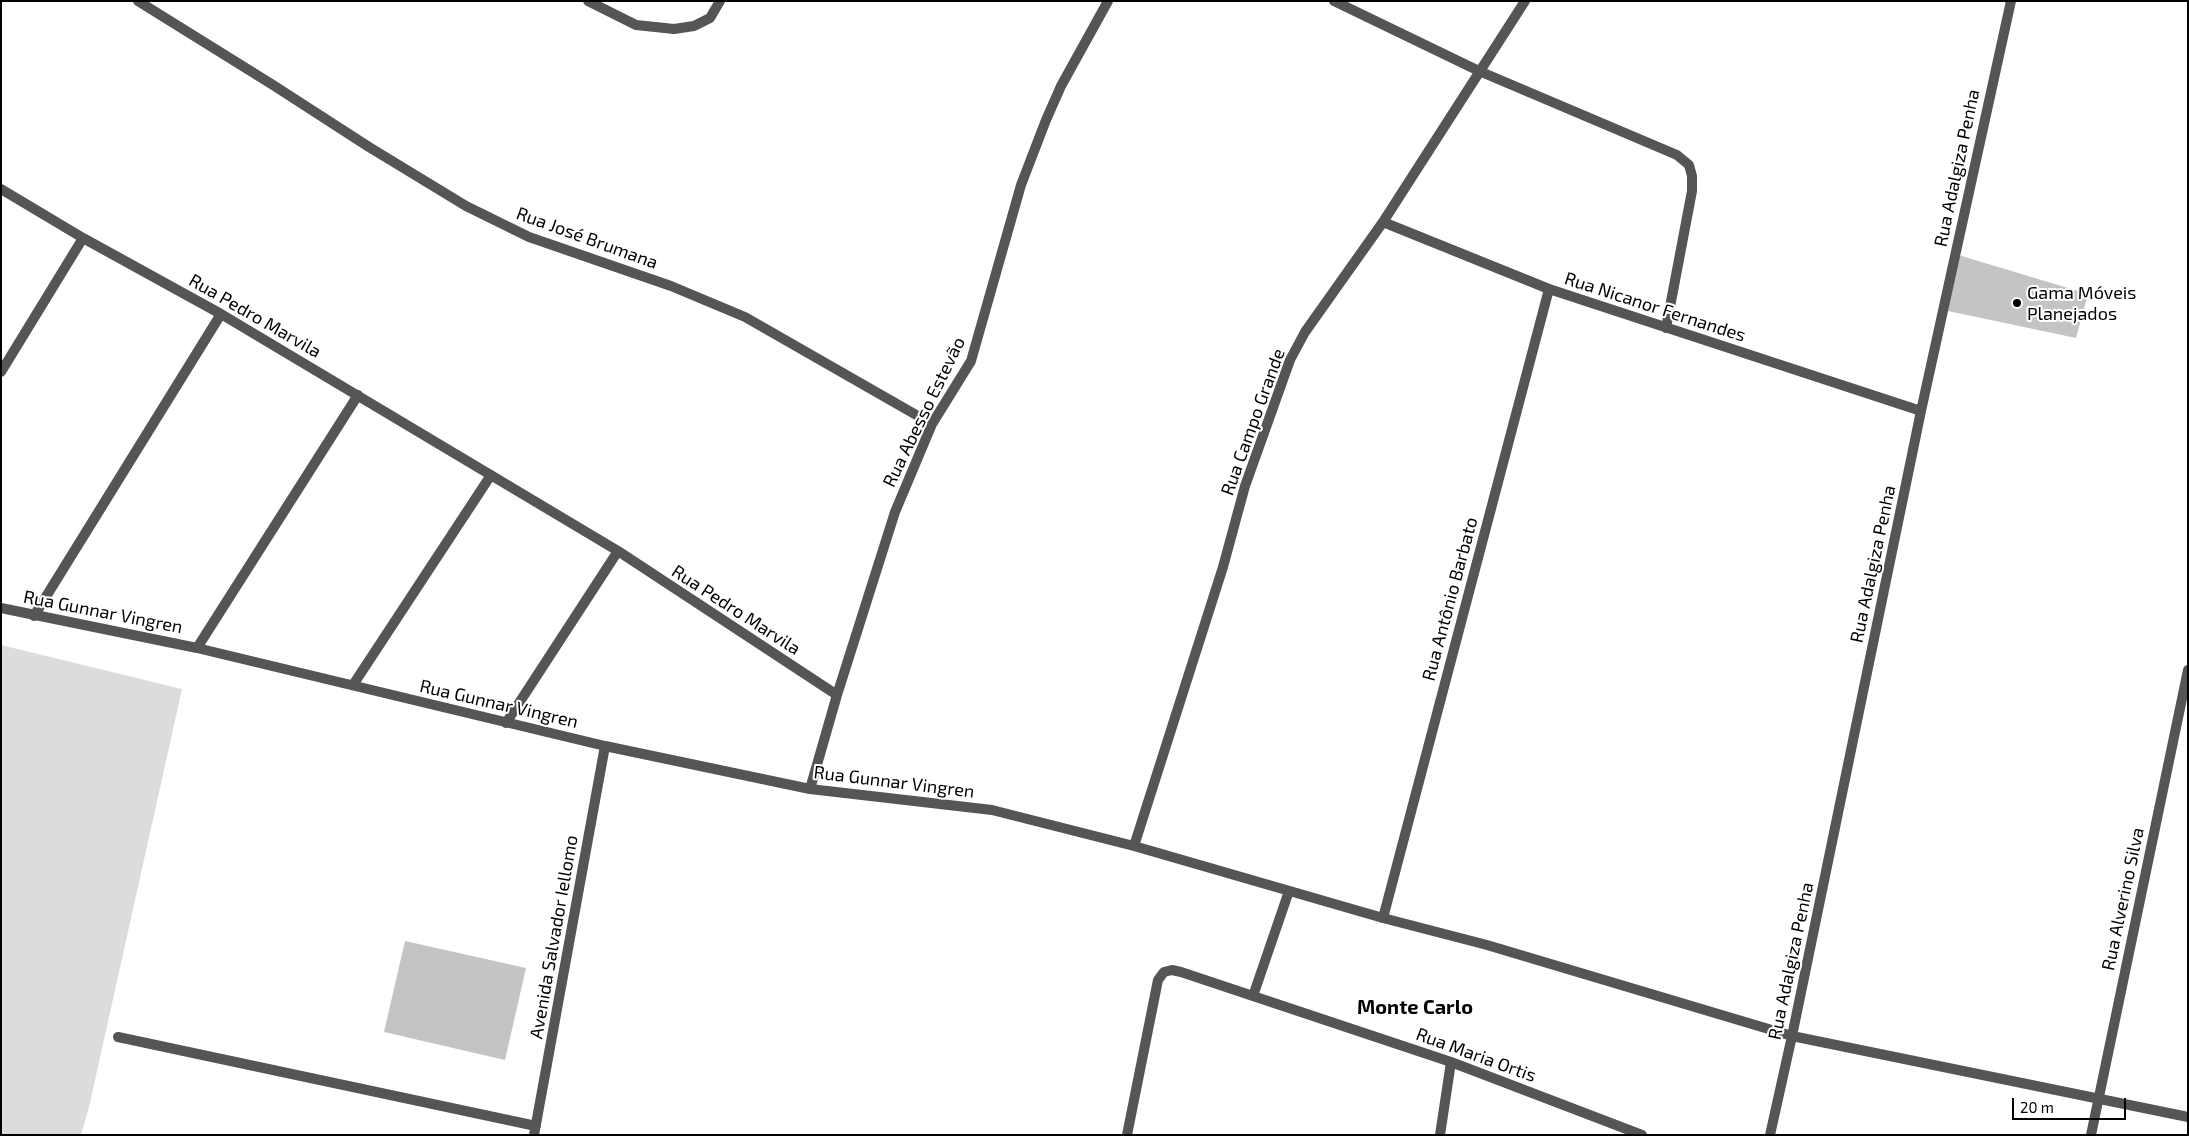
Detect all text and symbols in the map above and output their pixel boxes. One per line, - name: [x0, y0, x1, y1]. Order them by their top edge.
- street label: Rua Adalgiza Penha: [1930, 87, 1984, 249]
- street label: Rua José Brumana: [513, 202, 661, 274]
- street label: Rua Nicanor Fernandes: [1562, 267, 1748, 347]
- street label: Rua Pedro Marvila: [185, 269, 325, 363]
- place label: Gama Móveis Planejados: [2027, 282, 2136, 324]
- marker: Gama Móveis Planejados: [2011, 297, 2023, 309]
- street label: Rua Abesso Estevão: [878, 333, 970, 491]
- street label: Rua Campo Grande: [1216, 346, 1290, 498]
- street label: Rua Adalgiza Penha: [1846, 483, 1900, 645]
- street label: Rua Antônio Barbato: [1418, 515, 1482, 683]
- street label: Rua Pedro Marvila: [668, 560, 804, 660]
- street label: Rua Gunnar Vingren: [21, 586, 185, 638]
- street label: Rua Gunnar Vingren: [418, 675, 580, 733]
- street label: Rua Gunnar Vingren: [812, 761, 976, 803]
- street label: Rua Alverino Silva: [2097, 825, 2149, 973]
- street label: Avenida Salvador Iellomo: [525, 833, 583, 1041]
- street label: Rua Adalgiza Penha: [1764, 880, 1818, 1042]
- district label: Monte Carlo: [1357, 995, 1473, 1019]
- street label: Rua Maria Ortis: [1413, 1023, 1539, 1087]
- scale bar: [2014, 1088, 2128, 1120]
- text: 20 m: [2020, 1098, 2054, 1116]

